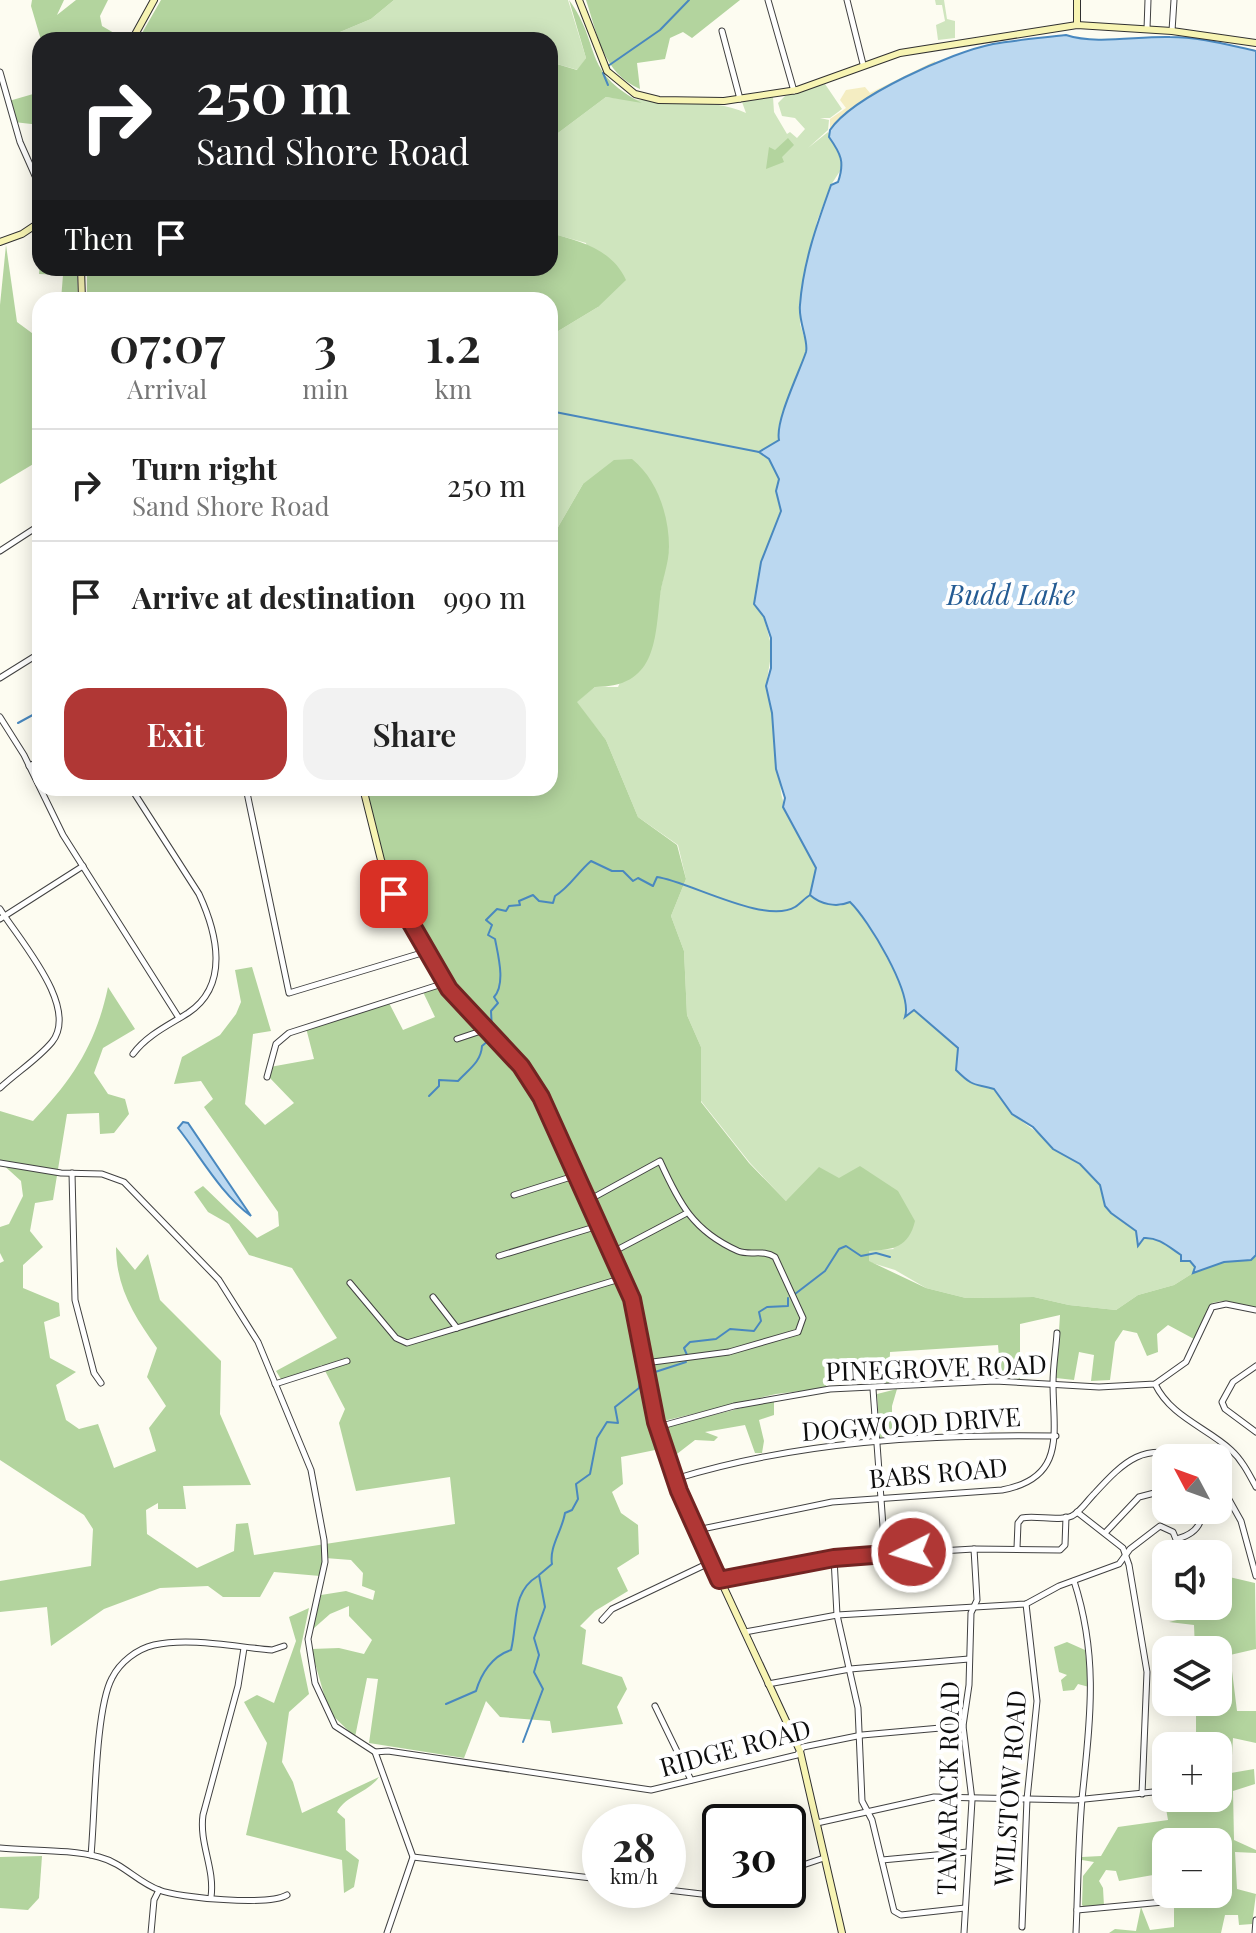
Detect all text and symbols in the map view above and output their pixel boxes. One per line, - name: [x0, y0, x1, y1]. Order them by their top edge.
- text: 250 m: [196, 54, 351, 129]
- icon: right: [64, 64, 168, 168]
- text: Sand Shore Road: [196, 126, 469, 174]
- icon: arrive: [149, 216, 193, 260]
- text: Then: [64, 218, 133, 258]
- text: 07:07: [109, 311, 225, 375]
- text: 3: [314, 311, 337, 375]
- text: 1.2: [426, 311, 481, 375]
- text: Arrival: [127, 371, 207, 406]
- text: min: [302, 371, 349, 406]
- text: km: [435, 371, 472, 406]
- text: Turn right: [132, 448, 277, 488]
- icon: right: [64, 463, 108, 507]
- text: 250 m: [447, 465, 526, 505]
- text: Sand Shore Road: [132, 488, 330, 523]
- icon: arrive: [64, 575, 108, 619]
- water label: Budd Lake: [946, 575, 1075, 612]
- text: Arrive at destination: [132, 577, 415, 617]
- text: 990 m: [443, 577, 526, 617]
- button: Exit: [64, 688, 287, 780]
- button: Share: [303, 688, 526, 780]
- pin: [360, 860, 428, 928]
- icon: arrive: [372, 872, 416, 916]
- street label: PINEGROVE ROAD: [825, 1346, 1047, 1388]
- street label: DOGWOOD DRIVE: [800, 1398, 1022, 1448]
- north arrow: [1152, 1444, 1232, 1524]
- map controls: [1152, 1444, 1232, 1908]
- street label: BABS ROAD: [867, 1449, 1009, 1495]
- position arrow: [870, 1510, 954, 1594]
- button: sound: [1152, 1540, 1232, 1620]
- button: layers: [1152, 1636, 1232, 1716]
- street label: TAMARACK ROAD: [928, 1681, 966, 1895]
- street label: WILSTOW ROAD: [985, 1689, 1033, 1888]
- street label: RIDGE ROAD: [655, 1710, 815, 1784]
- button: +: [1152, 1732, 1232, 1812]
- speed limit sign: 30: [702, 1804, 806, 1908]
- text: 28: [612, 1819, 656, 1872]
- button: −: [1152, 1828, 1232, 1908]
- text: km/h: [610, 1862, 658, 1889]

